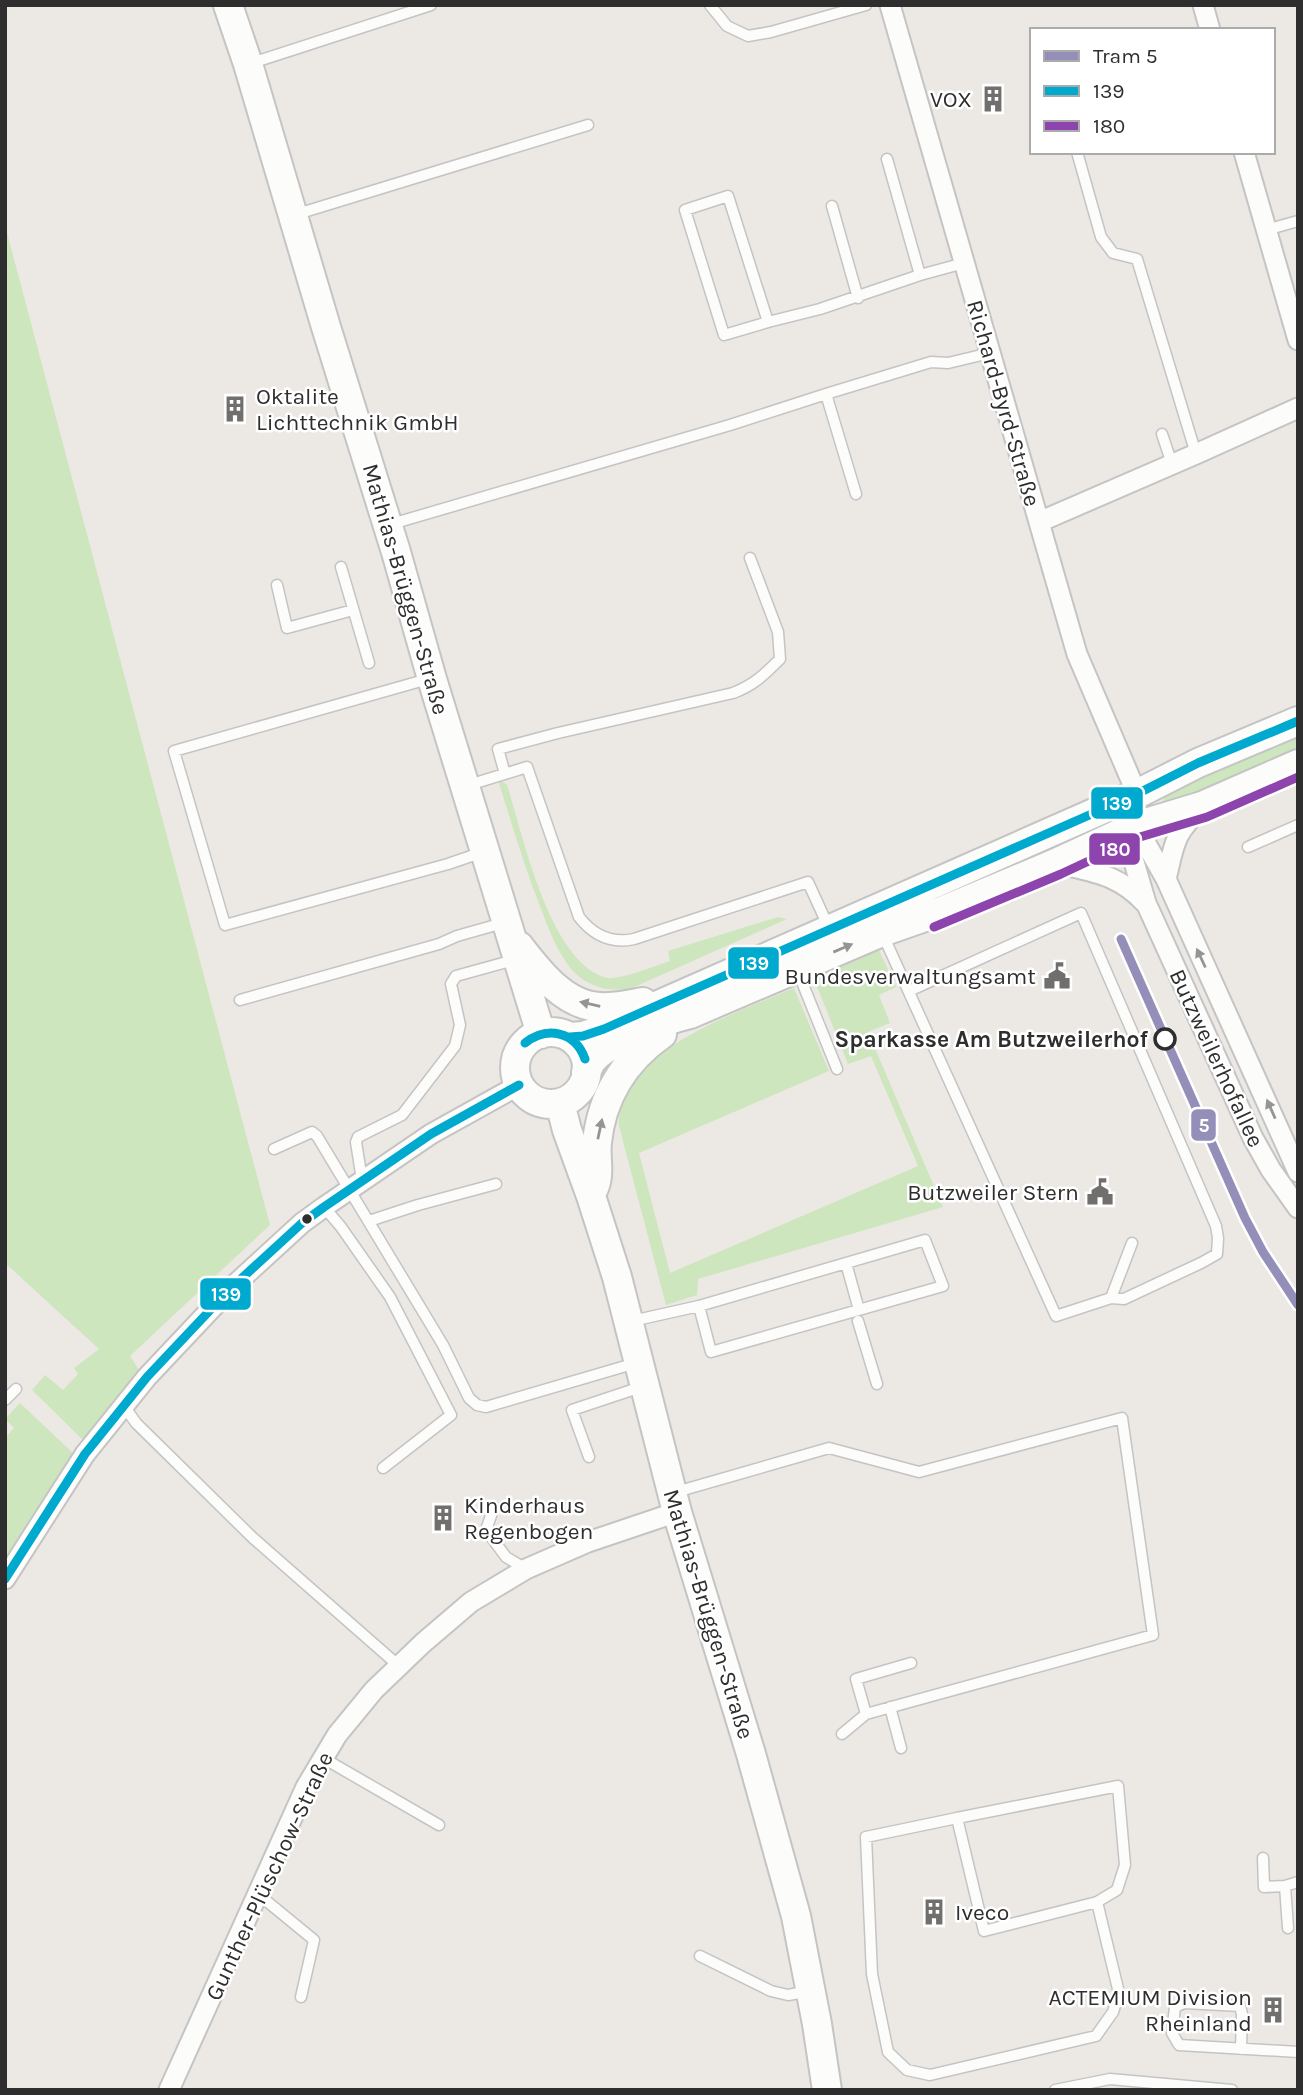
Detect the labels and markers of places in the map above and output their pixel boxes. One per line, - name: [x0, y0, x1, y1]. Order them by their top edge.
- building icon: VOX: [978, 84, 1008, 114]
- place label: VOX: [930, 86, 972, 113]
- place label: Oktalite Lichttechnik GmbH: [256, 383, 459, 436]
- building icon: Oktalite Lichttechnik GmbH: [220, 394, 250, 424]
- public building icon: Bundesverwaltungsamt: [1042, 961, 1072, 991]
- place label: Bundesverwaltungsamt: [785, 963, 1036, 990]
- place label: Sparkasse Am Butzweilerhof: [834, 1026, 1149, 1053]
- marker: Sparkasse Am Butzweilerhof: [1154, 1028, 1176, 1050]
- public building icon: Butzweiler Stern: [1085, 1177, 1115, 1207]
- place label: Butzweiler Stern: [907, 1179, 1079, 1206]
- unlabelled marker: [300, 1212, 314, 1226]
- place label: Kinderhaus Regenbogen: [464, 1492, 593, 1545]
- building icon: Kinderhaus Regenbogen: [428, 1503, 458, 1533]
- building icon: Iveco: [919, 1897, 949, 1927]
- place label: Iveco: [955, 1899, 1009, 1926]
- place label: ACTEMIUM Division Rheinland: [1049, 1984, 1252, 2037]
- building icon: ACTEMIUM Division Rheinland: [1258, 1995, 1288, 2025]

